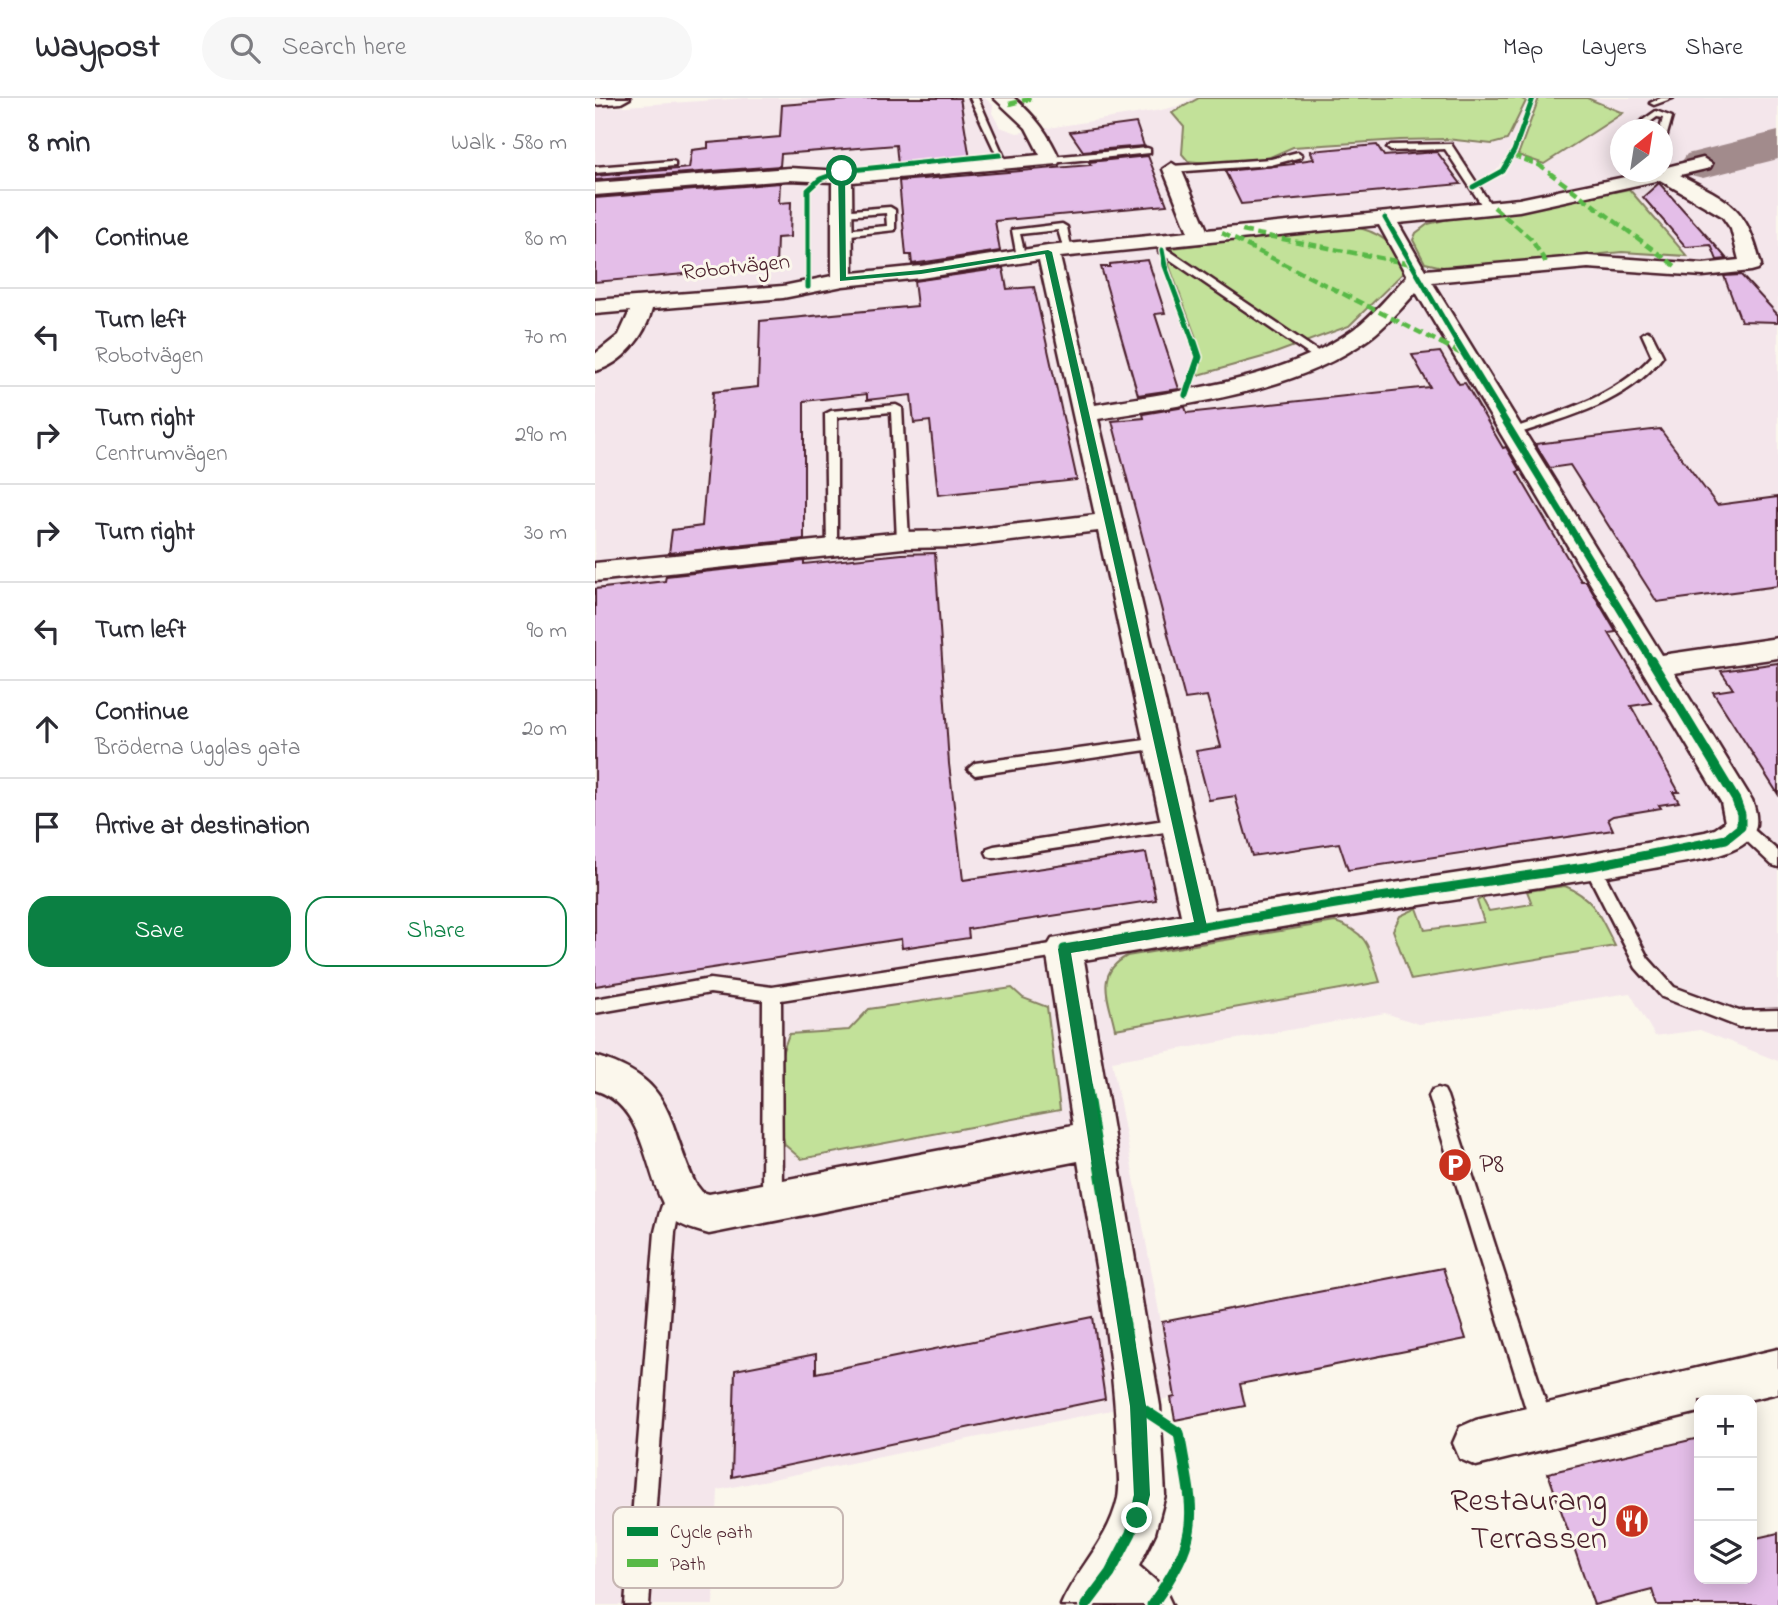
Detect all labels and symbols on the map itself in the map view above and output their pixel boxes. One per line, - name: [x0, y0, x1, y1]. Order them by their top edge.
- north arrow: [1610, 119, 1673, 182]
- route start: [826, 155, 857, 186]
- street label: Robotvägen: [680, 246, 792, 291]
- place label: P8: [1479, 1145, 1504, 1186]
- parking icon: P8: [1436, 1146, 1474, 1184]
- place label: Restaurang Terrassen: [1450, 1478, 1607, 1564]
- route end: [1121, 1502, 1152, 1533]
- restaurant icon: Restaurang Terrassen: [1613, 1502, 1651, 1540]
- legend: [613, 1507, 843, 1588]
- text: Cycle path: [670, 1520, 752, 1548]
- text: Path: [670, 1552, 706, 1579]

